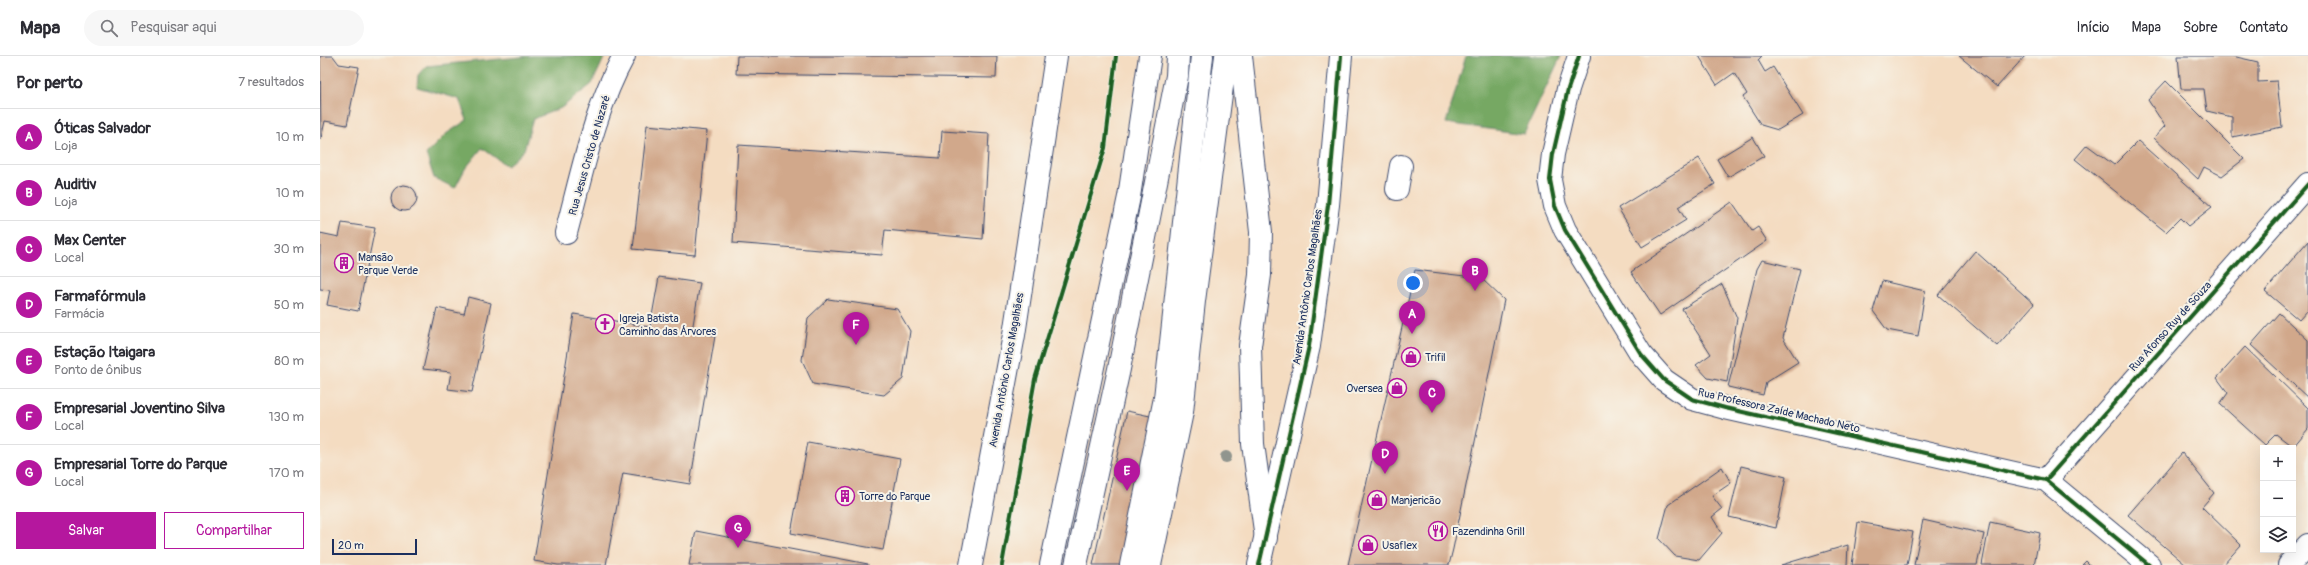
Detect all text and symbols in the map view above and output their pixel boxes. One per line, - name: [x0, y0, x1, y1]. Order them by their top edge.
- search box: [84, 10, 364, 46]
- text: Mapa: [20, 16, 60, 40]
- icon: search: [98, 17, 120, 39]
- text: Pesquisar aqui: [130, 18, 216, 37]
- text: Início: [2076, 19, 2109, 36]
- text: Mapa: [2131, 19, 2161, 36]
- text: Sobre: [2183, 19, 2217, 36]
- text: Contato: [2239, 19, 2288, 36]
- text: Por perto: [16, 72, 83, 93]
- text: 7 resultados: [238, 74, 304, 90]
- street label: Rua Jesus Cristo de Nazaré: [566, 93, 613, 217]
- text: Óticas Salvador: [54, 119, 151, 138]
- text: A: [25, 129, 33, 145]
- text: 10 m: [276, 129, 304, 145]
- text: Loja: [54, 138, 77, 154]
- text: Auditiv: [54, 175, 97, 194]
- text: B: [25, 185, 33, 201]
- text: 10 m: [276, 185, 304, 201]
- text: Loja: [54, 194, 77, 210]
- street label: Avenida Antônio Carlos Magalhães: [1290, 208, 1325, 366]
- text: Max Center: [54, 231, 126, 250]
- text: C: [25, 241, 33, 257]
- text: 30 m: [274, 241, 304, 257]
- text: Local: [54, 250, 84, 266]
- place label: Mansão Parque Verde: [358, 251, 418, 277]
- building icon: Mansão Parque Verde: [333, 252, 355, 274]
- pin: B: [1462, 258, 1488, 291]
- your location: [1403, 273, 1423, 293]
- street label: Rua Afonso Ruy de Souza: [2127, 279, 2214, 374]
- text: Farmafórmula: [54, 287, 146, 306]
- street label: Avenida Antônio Carlos Magalhães: [986, 292, 1027, 449]
- text: D: [25, 297, 33, 313]
- text: 50 m: [274, 297, 304, 313]
- pin: A: [1399, 301, 1425, 334]
- text: Farmácia: [54, 306, 104, 322]
- place label: Igreja Batista Caminho das Árvores: [619, 312, 716, 338]
- pin: F: [843, 312, 869, 345]
- church icon: Igreja Batista Caminho das Árvores: [594, 313, 616, 335]
- text: Estação Itaigara: [54, 343, 155, 362]
- shop icon: Trifil: [1400, 346, 1422, 368]
- place label: Trifil: [1425, 351, 1446, 364]
- text: E: [26, 353, 32, 369]
- text: 80 m: [274, 353, 304, 369]
- text: Ponto de ônibus: [54, 362, 142, 378]
- shop icon: Oversea: [1386, 377, 1408, 399]
- pin: C: [1419, 380, 1445, 413]
- place label: Oversea: [1346, 382, 1383, 395]
- street label: Rua Professora Zaíde Machado Neto: [1697, 386, 1861, 435]
- text: Empresarial Joventino Silva: [54, 399, 225, 418]
- text: F: [25, 409, 33, 425]
- text: 130 m: [268, 409, 304, 425]
- text: Local: [54, 418, 84, 434]
- pin: D: [1372, 441, 1398, 474]
- map controls: [2260, 445, 2296, 553]
- button: +: [2260, 445, 2296, 481]
- text: Empresarial Torre do Parque: [54, 455, 227, 474]
- pin: E: [1114, 458, 1140, 491]
- text: G: [25, 465, 33, 481]
- text: 170 m: [269, 465, 304, 481]
- text: Local: [54, 474, 84, 490]
- button: −: [2260, 481, 2296, 517]
- building icon: Torre do Parque: [834, 485, 856, 507]
- shop icon: Manjericão: [1366, 489, 1388, 511]
- place label: Torre do Parque: [859, 490, 931, 503]
- place label: Manjericão: [1391, 494, 1441, 507]
- button: Salvar: [16, 512, 156, 549]
- button: Compartilhar: [164, 512, 304, 549]
- pin: G: [725, 515, 751, 548]
- button: layers: [2260, 517, 2296, 553]
- restaurant icon: Fazendinha Grill: [1427, 520, 1449, 542]
- place label: Fazendinha Grill: [1452, 525, 1525, 538]
- shop icon: Usaflex: [1357, 534, 1379, 556]
- scale bar: [332, 537, 417, 556]
- text: 20 m: [338, 539, 364, 552]
- place label: Usaflex: [1382, 539, 1417, 552]

